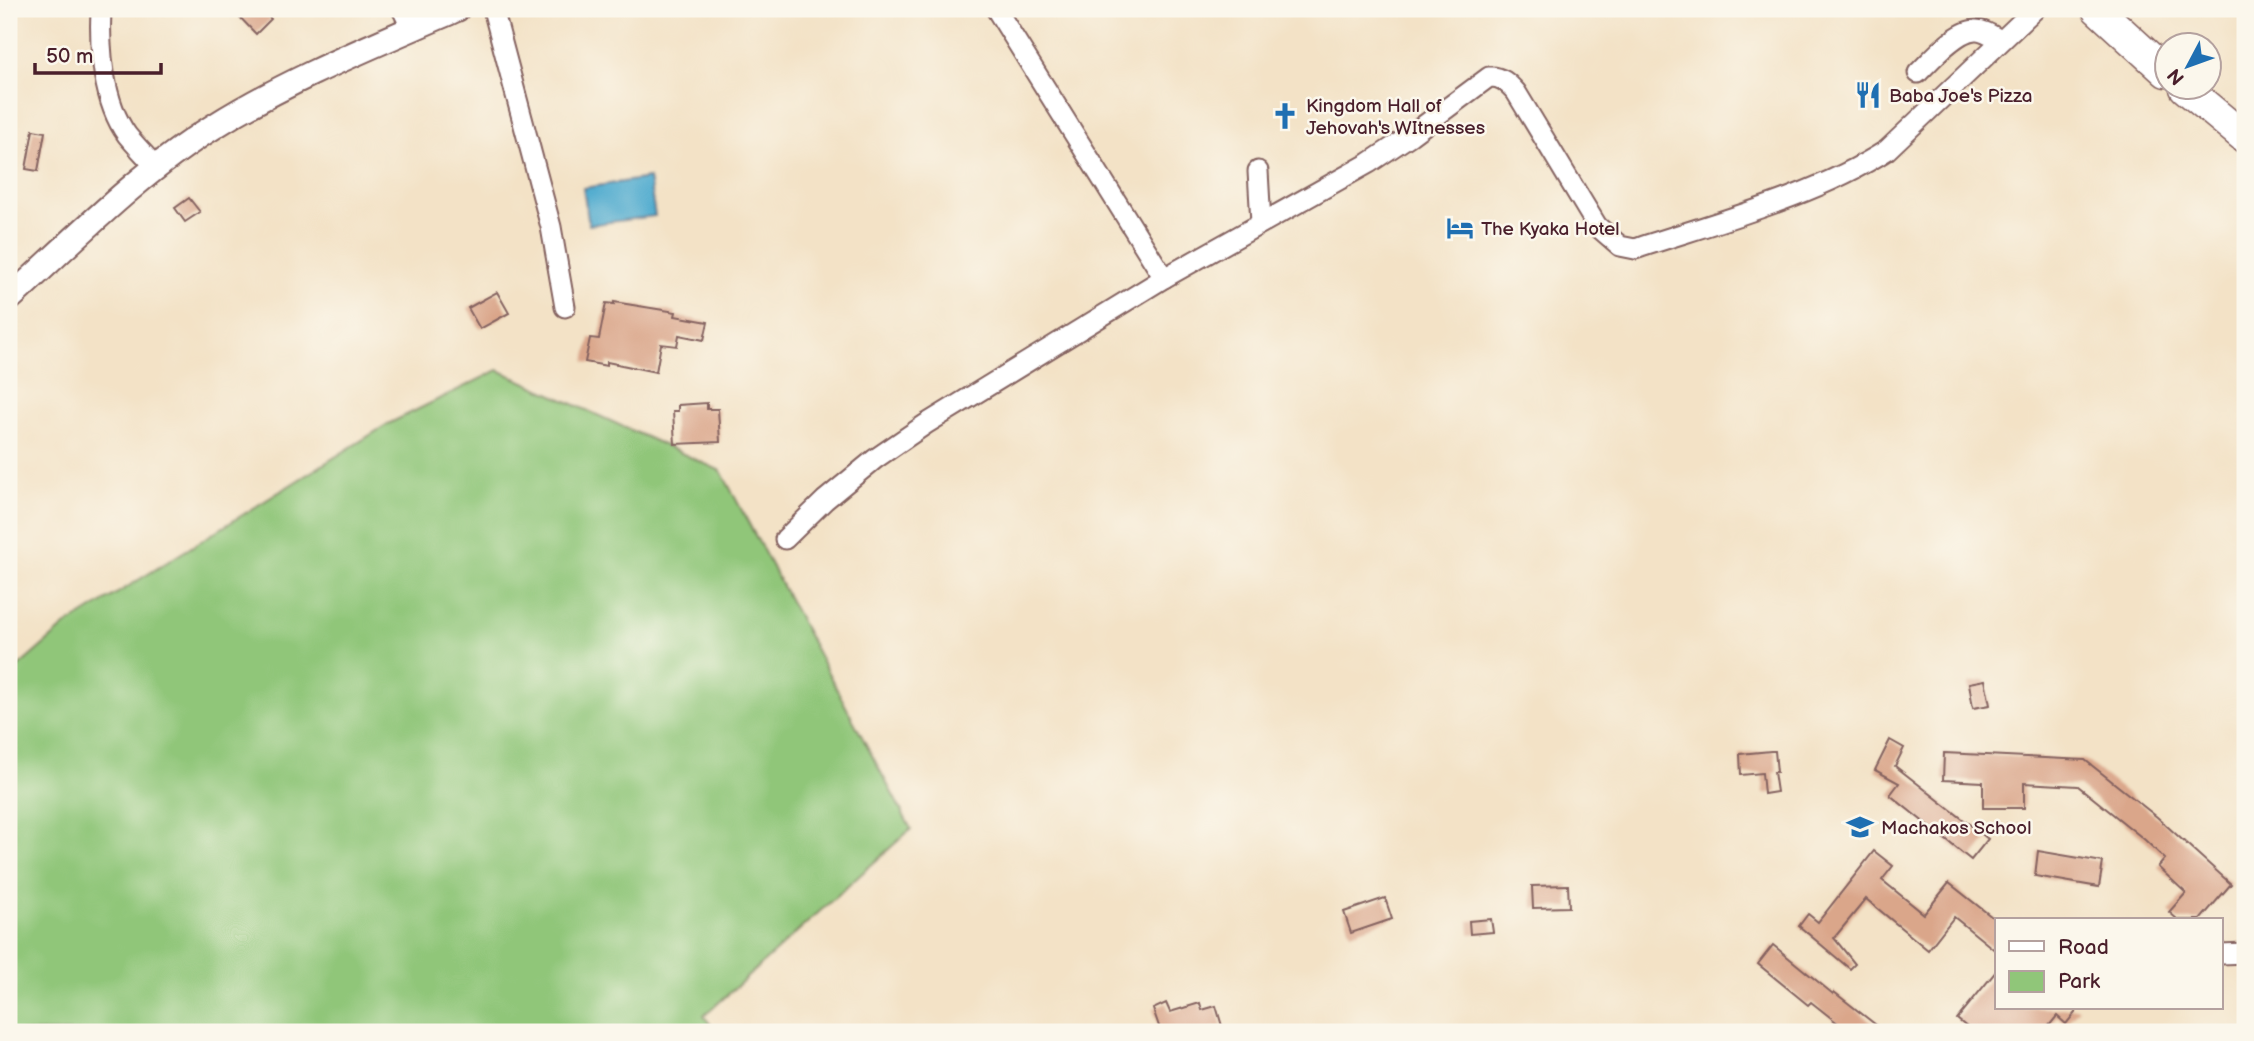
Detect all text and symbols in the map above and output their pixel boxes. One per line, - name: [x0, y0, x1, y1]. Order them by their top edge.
- scale bar: [35, 32, 161, 76]
- north arrow: [2152, 32, 2222, 102]
- text: 50 m: [46, 44, 93, 69]
- text: N: [2163, 63, 2190, 89]
- restaurant icon: Baba Joe's Pizza: [1853, 80, 1883, 110]
- place label: Baba Joe's Pizza: [1889, 85, 2033, 108]
- place label: Kingdom Hall of Jehovah's WItnesses: [1306, 95, 1485, 140]
- church icon: Kingdom Hall of Jehovah's WItnesses: [1270, 101, 1300, 131]
- hotel icon: The Kyaka Hotel: [1445, 213, 1475, 243]
- place label: The Kyaka Hotel: [1481, 218, 1620, 241]
- school or university icon: Machakos School: [1845, 812, 1875, 842]
- place label: Machakos School: [1881, 817, 2031, 840]
- legend: [1995, 918, 2222, 1010]
- text: Road: [2058, 935, 2109, 960]
- text: Park: [2058, 969, 2101, 994]

